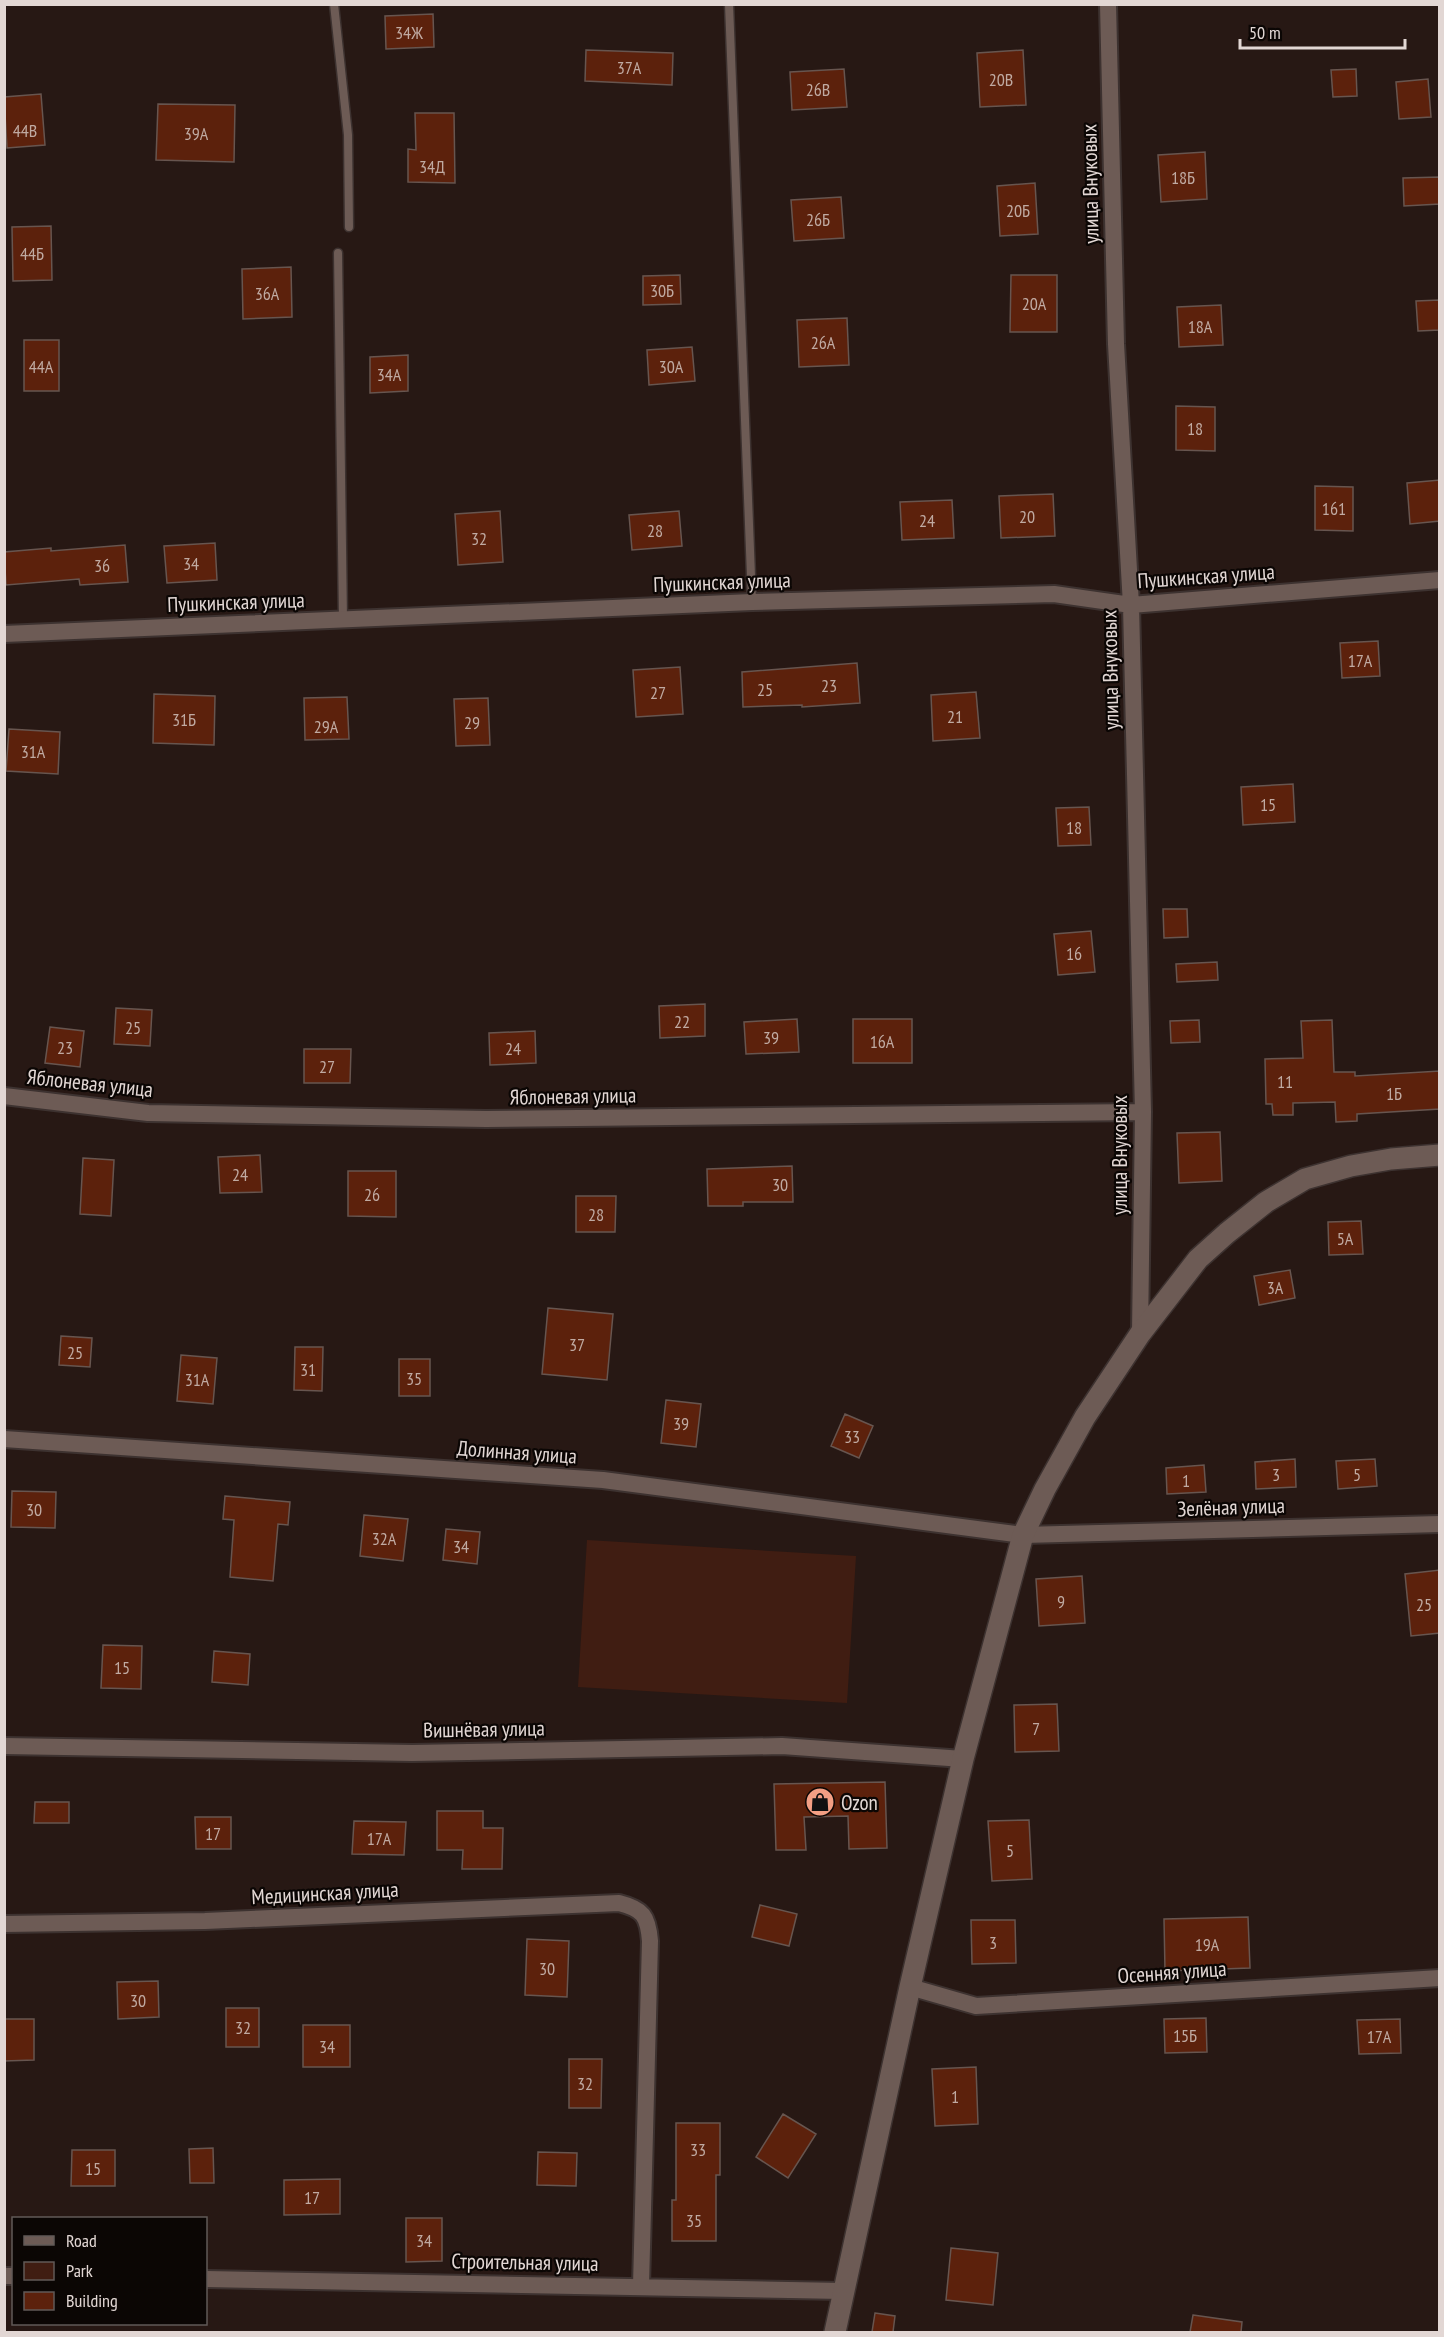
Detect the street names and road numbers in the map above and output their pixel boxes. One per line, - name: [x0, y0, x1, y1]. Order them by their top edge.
- street label: улица Внуковых: [1075, 123, 1105, 244]
- street label: Пушкинская улица: [1137, 558, 1275, 594]
- street label: Пушкинская улица: [653, 566, 791, 598]
- street label: Пушкинская улица: [167, 586, 305, 618]
- street label: улица Внуковых: [1095, 609, 1125, 730]
- street label: Яблоневая улица: [26, 1063, 154, 1103]
- street label: Яблоневая улица: [509, 1081, 637, 1111]
- street label: улица Внуковых: [1106, 1095, 1133, 1215]
- street label: Долинная улица: [456, 1434, 578, 1470]
- street label: Зелёная улица: [1177, 1492, 1285, 1522]
- street label: Вишнёвая улица: [423, 1714, 545, 1744]
- street label: Медицинская улица: [251, 1876, 399, 1910]
- street label: Осенняя улица: [1117, 1955, 1227, 1989]
- street label: Строительная улица: [451, 2247, 599, 2277]

